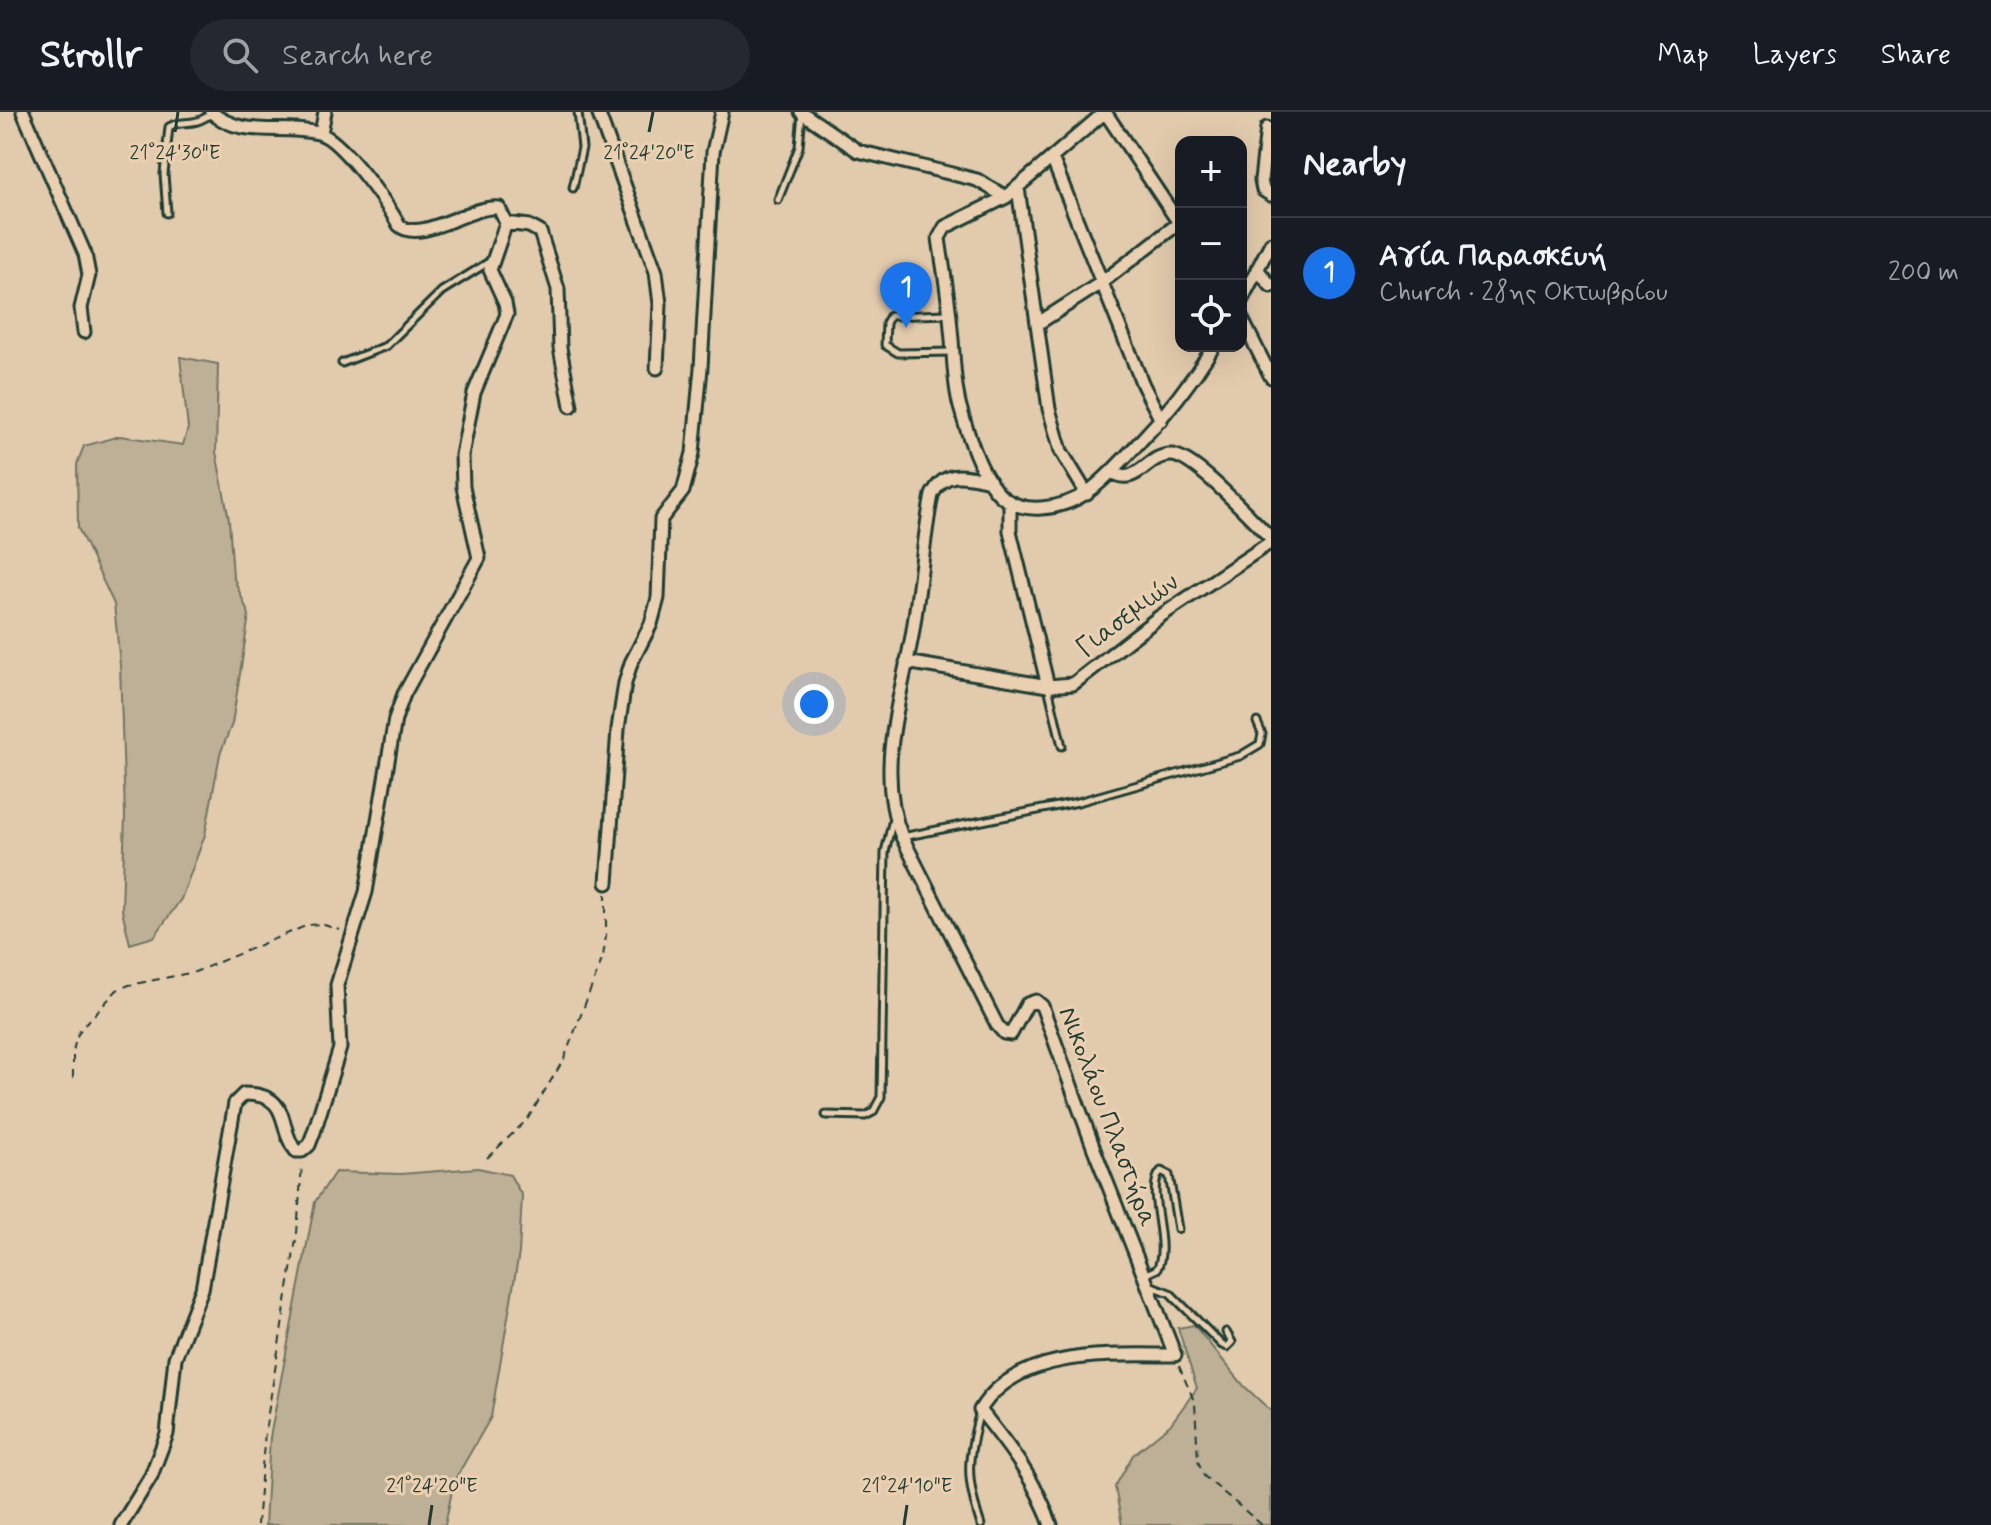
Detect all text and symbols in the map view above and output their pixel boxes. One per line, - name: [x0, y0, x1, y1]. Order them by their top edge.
- search box: [190, 19, 750, 91]
- text: Strollr: [40, 31, 142, 80]
- icon: search: [218, 33, 262, 77]
- text: Search here: [282, 36, 433, 75]
- text: Map: [1658, 37, 1709, 74]
- text: Layers: [1753, 37, 1837, 74]
- text: Share: [1881, 37, 1951, 74]
- map controls: [1175, 136, 1247, 352]
- button: +: [1175, 136, 1247, 208]
- text: 21°24'30"E: [130, 140, 220, 167]
- text: 21°24'20"E: [603, 140, 695, 167]
- text: Nearby: [1303, 142, 1407, 187]
- button: −: [1175, 208, 1247, 280]
- text: Αγία Παρασκευή: [1379, 237, 1607, 276]
- text: 1: [1323, 256, 1335, 290]
- text: 200 m: [1888, 256, 1959, 290]
- pin: 1: [880, 262, 932, 328]
- text: Church · 28ης Οκτωβρίου: [1379, 276, 1668, 310]
- button: locate: [1175, 280, 1247, 352]
- street label: Γιασεμιών: [1070, 566, 1186, 666]
- your location: [794, 684, 834, 724]
- street label: Νικολάου Πλαστήρα: [1049, 1002, 1165, 1232]
- text: 21°24'20"E: [386, 1473, 478, 1500]
- text: 21°24'10"E: [862, 1473, 952, 1500]

